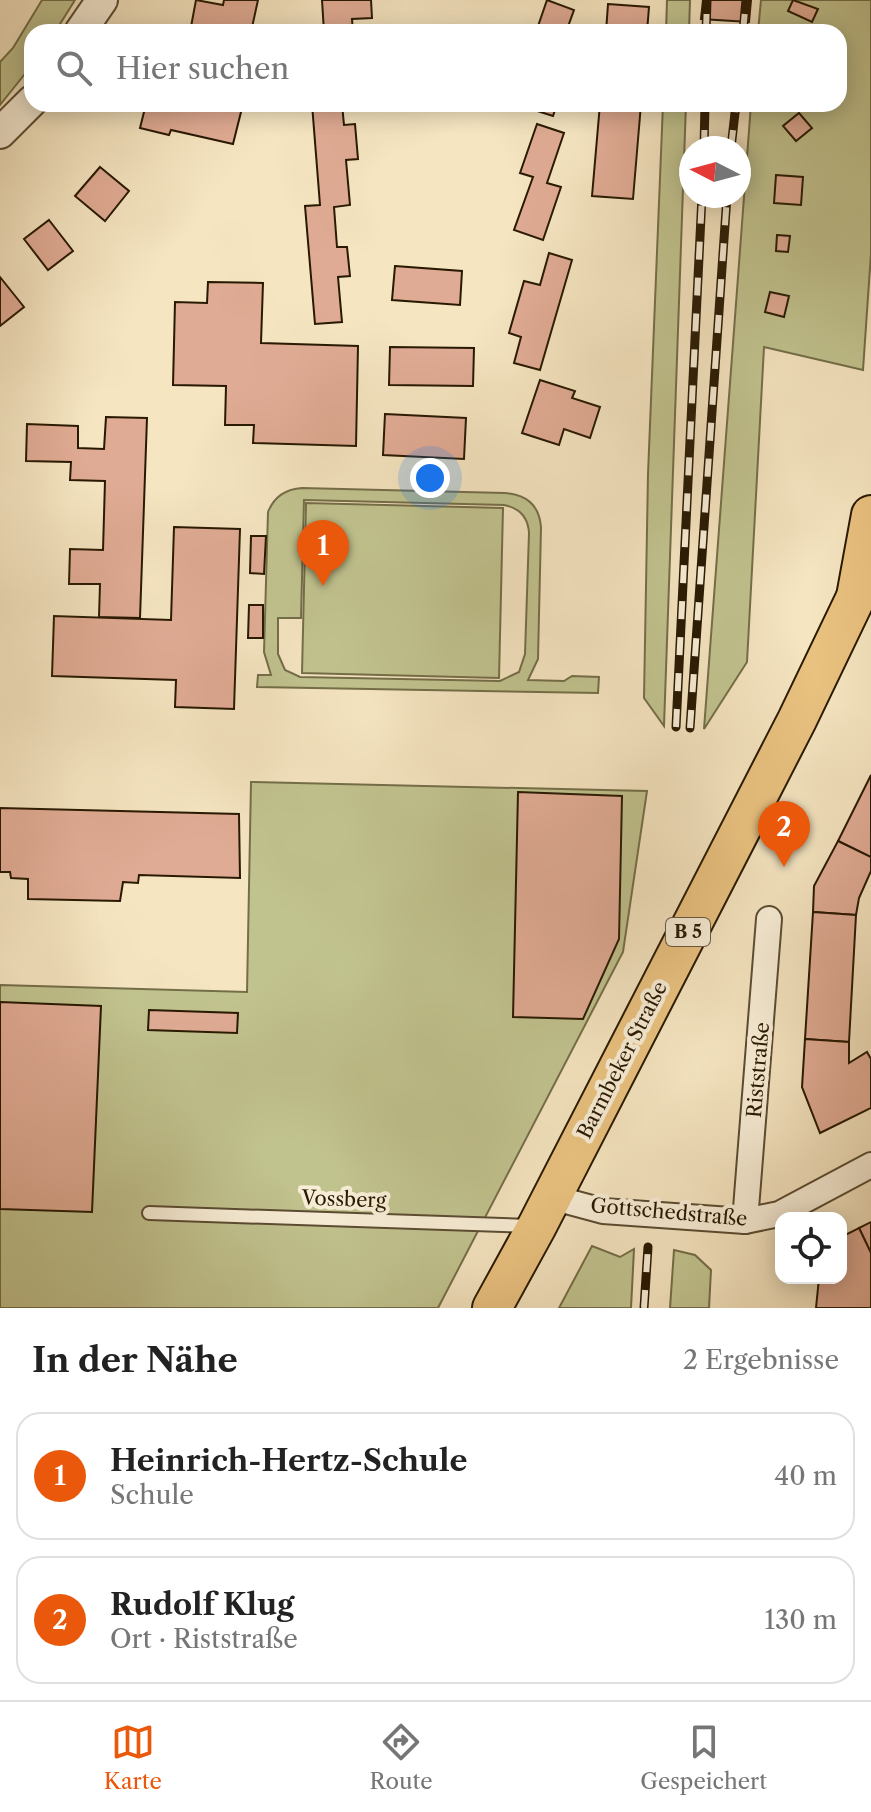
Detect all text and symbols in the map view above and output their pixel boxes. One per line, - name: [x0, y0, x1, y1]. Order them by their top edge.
- search box: [24, 24, 847, 112]
- icon: search: [52, 46, 96, 90]
- text: Hier suchen: [116, 50, 289, 87]
- north arrow: [679, 136, 751, 208]
- your location: [410, 458, 450, 498]
- pin: 1: [297, 520, 349, 586]
- pin: 2: [758, 801, 810, 867]
- road number: B 5: [666, 918, 710, 946]
- street label: Barmbeker Straße: [572, 977, 672, 1143]
- street label: Riststraße: [742, 1021, 774, 1119]
- street label: Vossberg: [300, 1185, 387, 1212]
- street label: Gottschedstraße: [590, 1193, 748, 1231]
- map controls: [775, 1212, 847, 1284]
- button: locate: [775, 1212, 847, 1284]
- text: In der Nähe: [32, 1339, 238, 1381]
- text: 2 Ergebnisse: [683, 1344, 839, 1376]
- text: Heinrich-Hertz-Schule: [110, 1442, 467, 1479]
- text: 1: [54, 1460, 66, 1492]
- text: 40 m: [774, 1460, 837, 1492]
- text: Schule: [110, 1479, 194, 1511]
- text: Rudolf Klug: [110, 1586, 294, 1623]
- text: 2: [52, 1604, 68, 1636]
- text: 130 m: [764, 1604, 837, 1636]
- text: Ort · Riststraße: [110, 1623, 298, 1655]
- tab: Karte: [104, 1720, 162, 1795]
- tab: Route: [370, 1720, 433, 1795]
- tab: Gespeichert: [640, 1720, 767, 1795]

